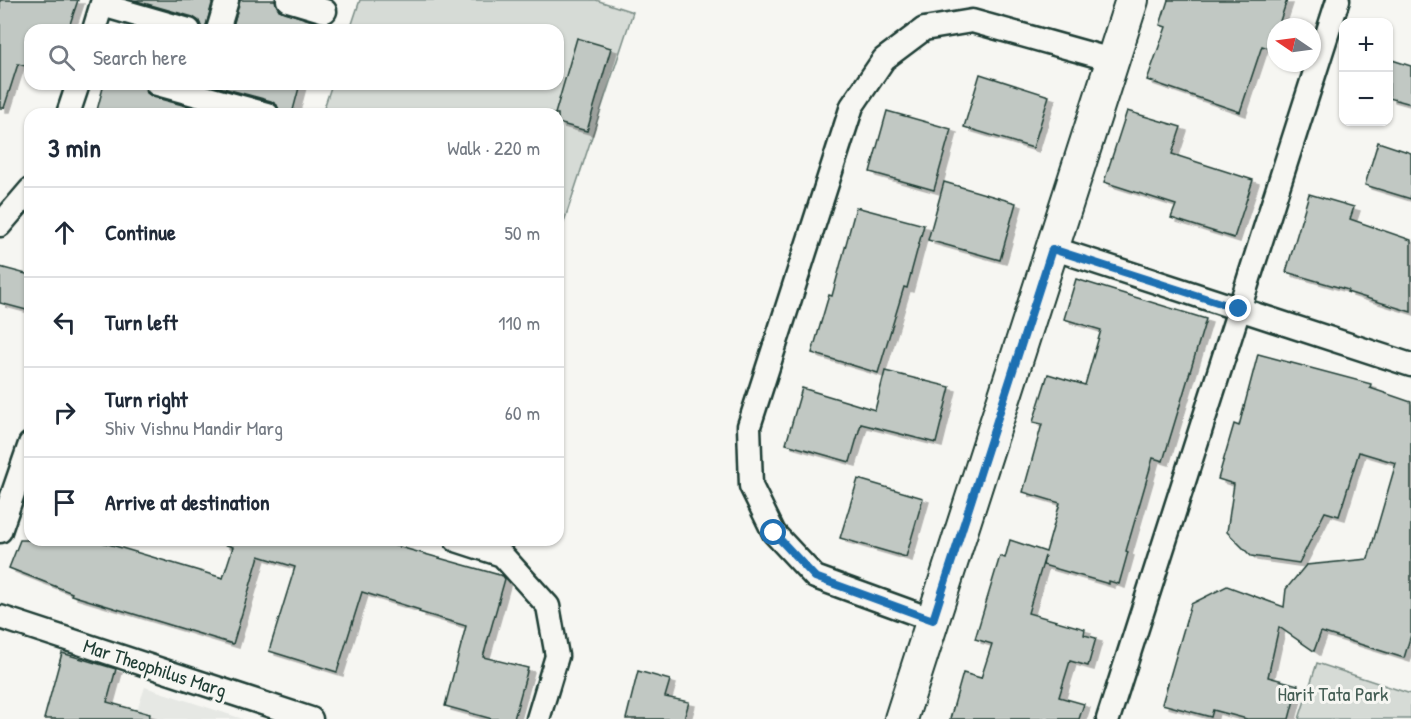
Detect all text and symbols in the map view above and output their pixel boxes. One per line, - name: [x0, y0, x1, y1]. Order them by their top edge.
- north arrow: [1267, 18, 1321, 72]
- map controls: [1339, 18, 1393, 126]
- button: +: [1339, 18, 1393, 72]
- search box: [24, 24, 564, 90]
- icon: search: [45, 41, 78, 74]
- text: Search here: [93, 42, 187, 72]
- button: −: [1339, 72, 1393, 126]
- text: 3 min: [48, 130, 101, 165]
- text: Walk · 220 m: [447, 134, 540, 161]
- icon: ahead: [48, 216, 81, 249]
- text: Continue: [105, 217, 176, 247]
- text: 50 m: [504, 219, 540, 246]
- route end: [1225, 295, 1251, 321]
- icon: left: [48, 306, 81, 339]
- text: Turn left: [105, 307, 178, 337]
- text: 110 m: [498, 309, 540, 336]
- text: Turn right: [105, 384, 188, 414]
- icon: right: [48, 396, 81, 429]
- text: 60 m: [505, 399, 540, 426]
- text: Shiv Vishnu Mandir Marg: [105, 414, 283, 441]
- icon: arrive: [48, 486, 81, 519]
- text: Arrive at destination: [105, 487, 270, 517]
- route start: [760, 519, 786, 545]
- street label: Mar Theophilus Marg: [80, 632, 230, 703]
- park label: Harit Tata Park: [1278, 680, 1388, 707]

